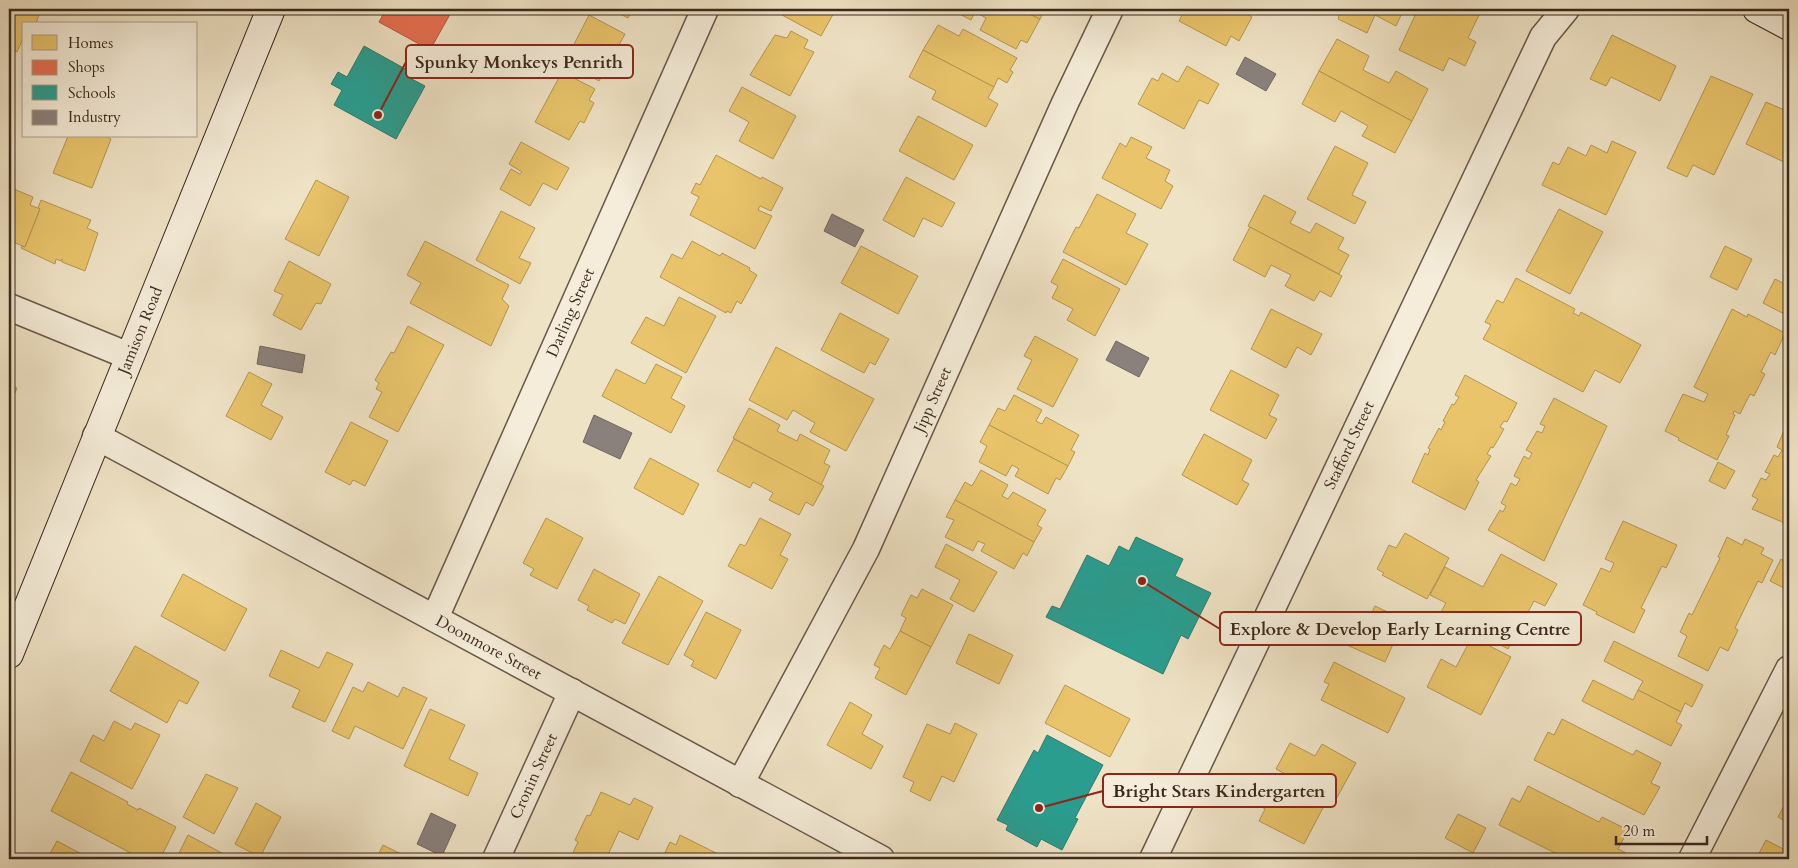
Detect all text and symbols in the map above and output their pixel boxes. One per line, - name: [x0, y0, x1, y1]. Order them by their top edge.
- legend: [22, 22, 198, 138]
- text: Homes: [68, 33, 113, 53]
- callout: Spunky Monkeys Penrith: [406, 45, 633, 78]
- text: Spunky Monkeys Penrith: [415, 50, 623, 75]
- text: Shops: [68, 57, 105, 77]
- text: Schools: [68, 83, 116, 103]
- text: Industry: [68, 107, 121, 127]
- street label: Darling Street: [541, 265, 600, 361]
- street label: Jamison Road: [112, 283, 168, 380]
- street label: Jipp Street: [907, 363, 957, 438]
- street label: Stafford Street: [1319, 397, 1380, 493]
- street label: Doonmore Street: [432, 610, 546, 685]
- callout: Explore & Develop Early Learning Centre: [1220, 612, 1581, 645]
- text: Explore & Develop Early Learning Centre: [1230, 617, 1571, 642]
- street label: Cronin Street: [505, 730, 563, 823]
- callout: Bright Stars Kindergarten: [1103, 774, 1336, 807]
- text: Bright Stars Kindergarten: [1113, 779, 1326, 804]
- scale bar: [1616, 813, 1707, 845]
- text: 20 m: [1623, 821, 1655, 841]

